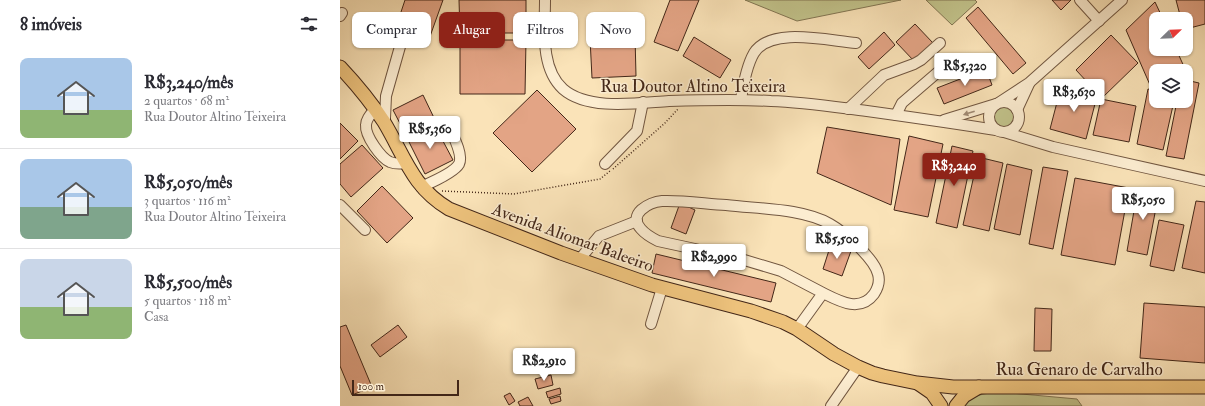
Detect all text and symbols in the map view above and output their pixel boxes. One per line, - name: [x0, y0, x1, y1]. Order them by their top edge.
- chip: Comprar: [352, 12, 431, 48]
- chip: Alugar: [439, 12, 505, 48]
- chip: Filtros: [513, 12, 578, 48]
- chip: Novo: [586, 12, 645, 48]
- north arrow: [1149, 12, 1193, 56]
- map controls: [1149, 12, 1193, 108]
- icon: filters: [298, 13, 320, 35]
- text: 8 imóveis: [20, 14, 82, 35]
- pin: R$5,320: [928, 53, 1002, 87]
- text: R$5,320: [943, 58, 987, 74]
- button: layers: [1149, 64, 1193, 108]
- text: R$3,240/mês: [144, 72, 233, 93]
- icon: home: [52, 74, 100, 122]
- street label: Rua Doutor Altino Teixeira: [600, 76, 787, 97]
- pin: R$3,630: [1037, 79, 1111, 113]
- text: R$3,630: [1053, 84, 1095, 100]
- text: 2 quartos · 68 m²: [144, 93, 229, 109]
- text: Rua Doutor Altino Teixeira: [144, 109, 286, 125]
- one-way arrow: [963, 110, 975, 116]
- pin: R$5,360: [393, 116, 467, 150]
- text: R$5,360: [408, 121, 452, 137]
- pin: R$3,240: [917, 153, 991, 187]
- text: R$3,240: [931, 158, 977, 174]
- text: R$5,050/mês: [144, 172, 232, 193]
- icon: home: [52, 175, 100, 223]
- pin: R$5,050: [1106, 187, 1180, 221]
- text: R$5,050: [1121, 192, 1165, 208]
- text: 3 quartos · 116 m²: [144, 193, 231, 209]
- street label: Avenida Aliomar Baleeiro: [488, 198, 656, 276]
- text: Rua Doutor Altino Teixeira: [144, 209, 286, 225]
- pin: R$5,500: [800, 226, 874, 260]
- text: R$5,500: [815, 231, 859, 247]
- pin: R$2,990: [677, 244, 751, 278]
- text: R$2,990: [691, 249, 737, 265]
- text: R$5,500/mês: [144, 272, 232, 293]
- icon: home: [52, 275, 100, 323]
- text: 5 quartos · 118 m²: [144, 293, 231, 309]
- text: Casa: [144, 309, 169, 325]
- pin: R$2,910: [507, 348, 581, 382]
- text: R$2,910: [522, 353, 566, 369]
- street label: Rua Genaro de Carvalho: [995, 359, 1163, 380]
- scale bar: [352, 378, 459, 397]
- text: 100 m: [358, 380, 384, 393]

